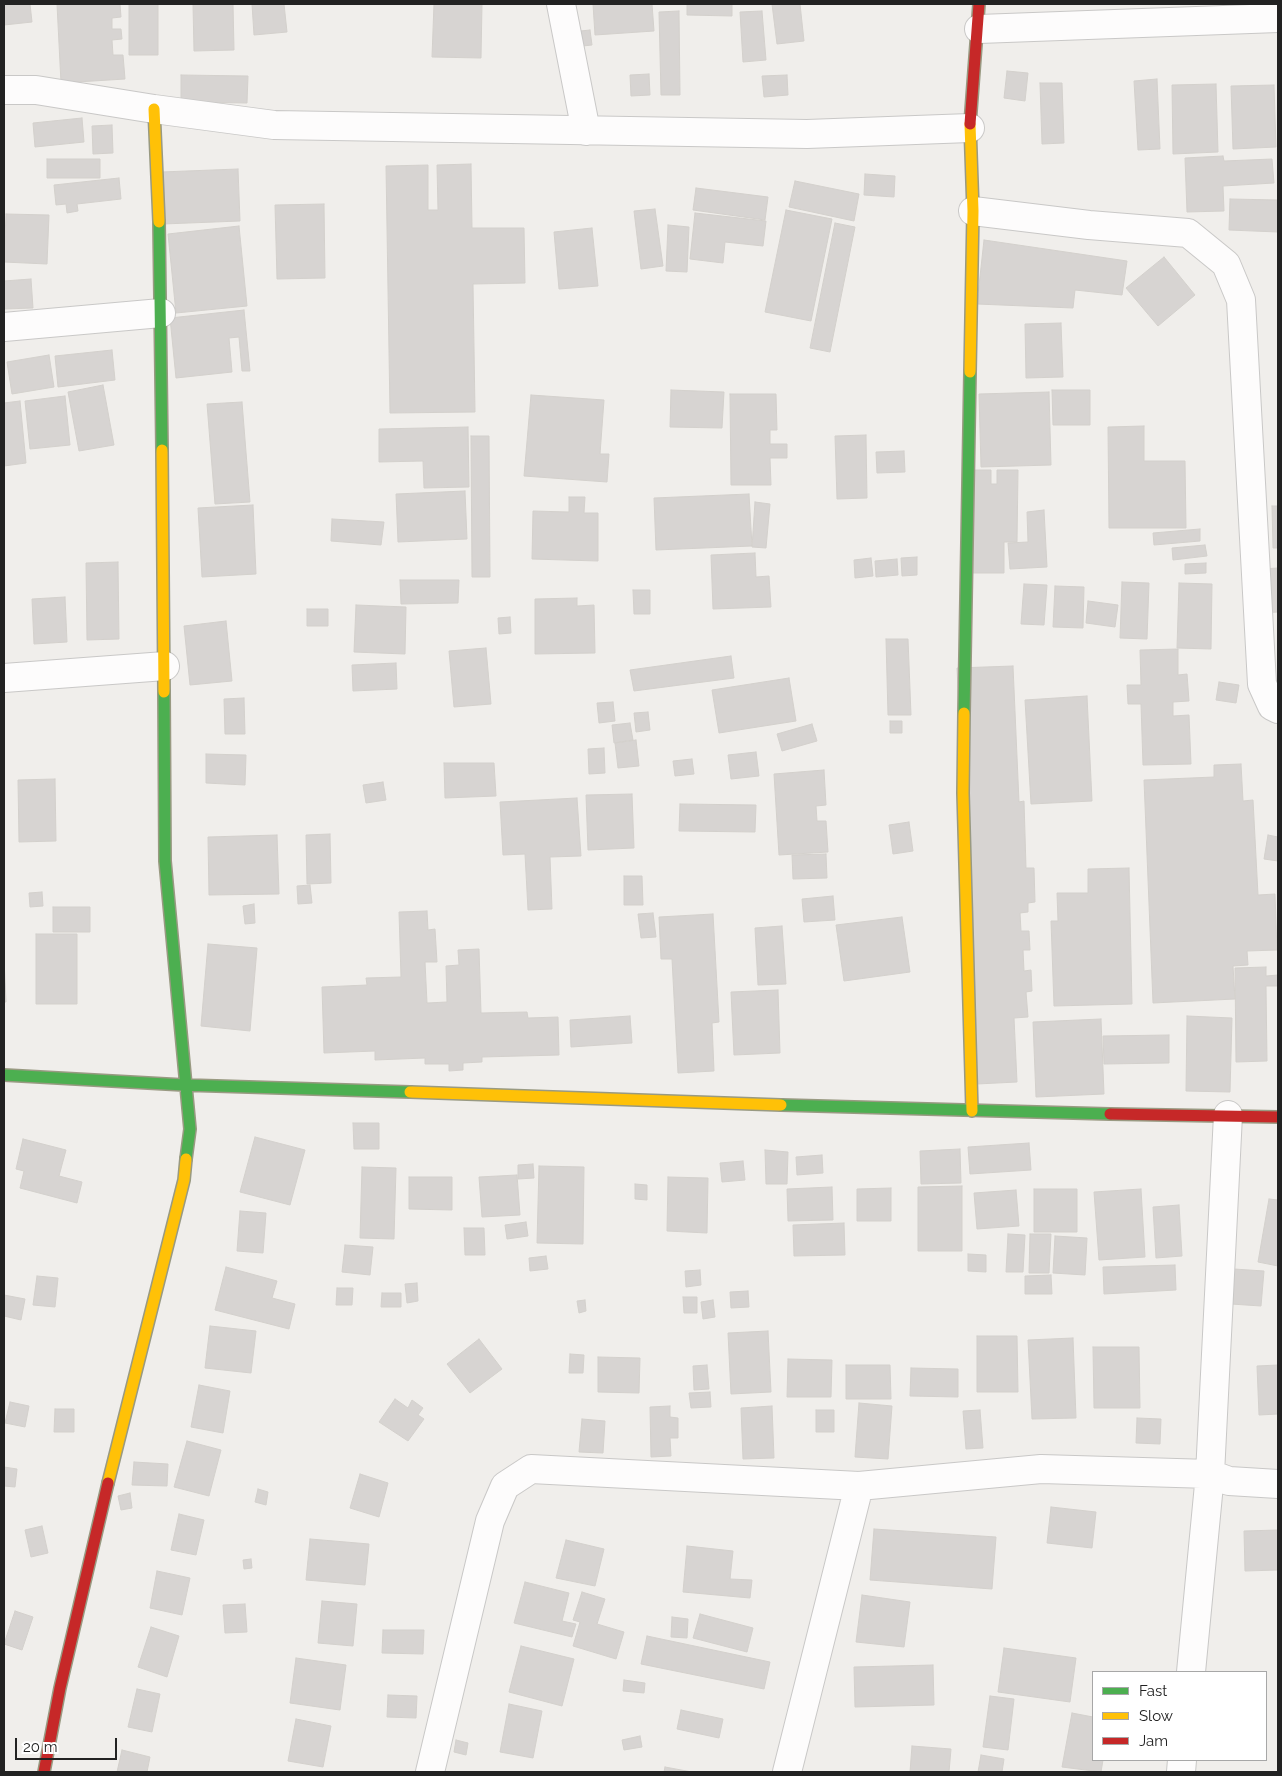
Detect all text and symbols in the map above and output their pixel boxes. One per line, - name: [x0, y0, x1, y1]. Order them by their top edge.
- legend: [1092, 1671, 1267, 1761]
- text: Fast: [1139, 1682, 1167, 1700]
- text: Slow: [1139, 1707, 1173, 1725]
- scale bar: [18, 1728, 120, 1760]
- text: Jam: [1139, 1732, 1168, 1750]
- text: 20 m: [23, 1738, 58, 1756]

